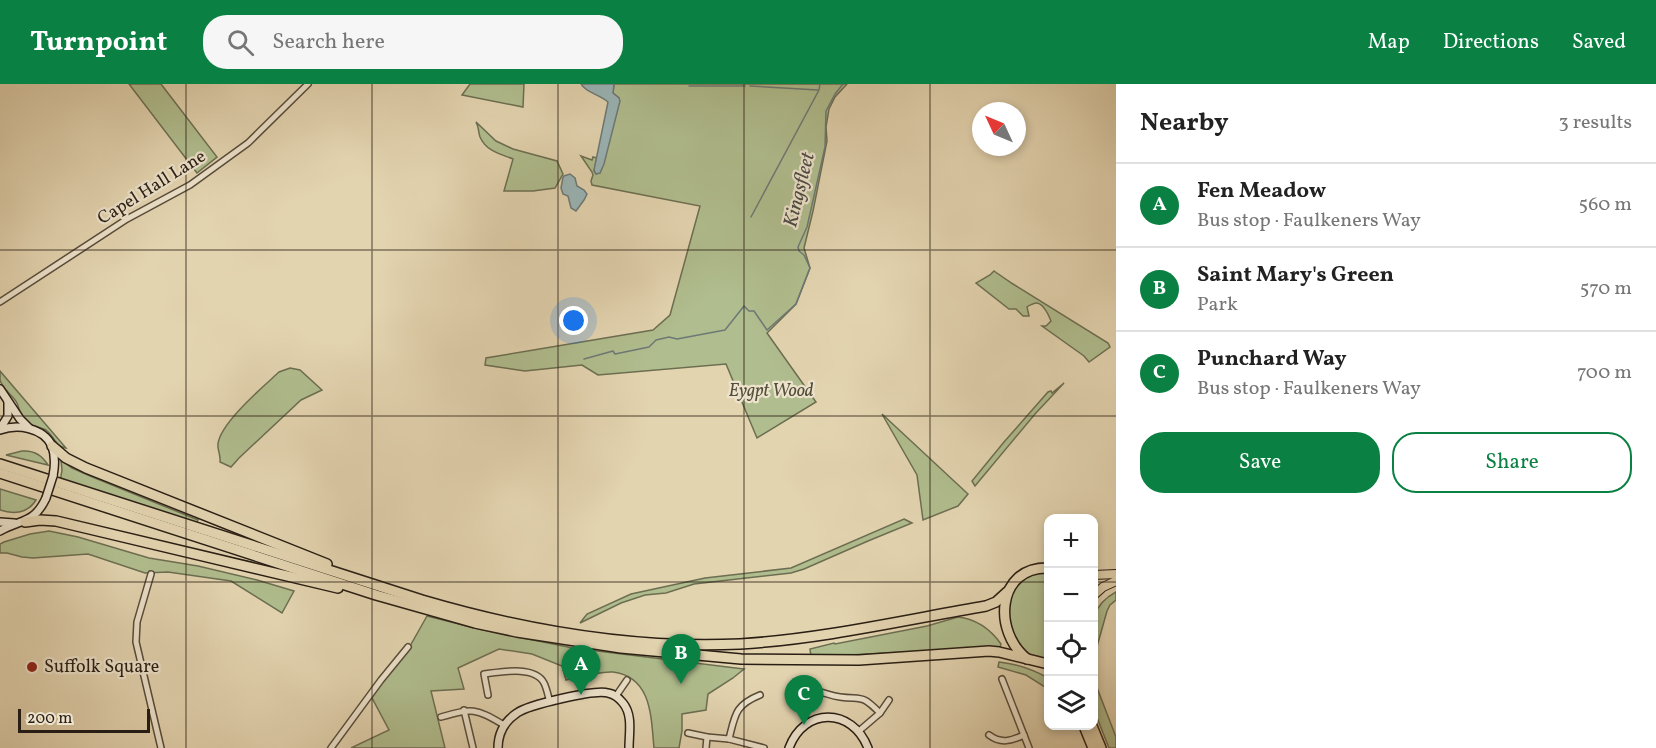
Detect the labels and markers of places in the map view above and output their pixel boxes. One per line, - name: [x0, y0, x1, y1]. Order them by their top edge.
- pin: B: [662, 634, 700, 684]
- pin: A: [562, 646, 600, 695]
- place label: Suffolk Square: [44, 655, 159, 680]
- marker: Suffolk Square: [25, 660, 39, 674]
- pin: C: [784, 676, 824, 725]

